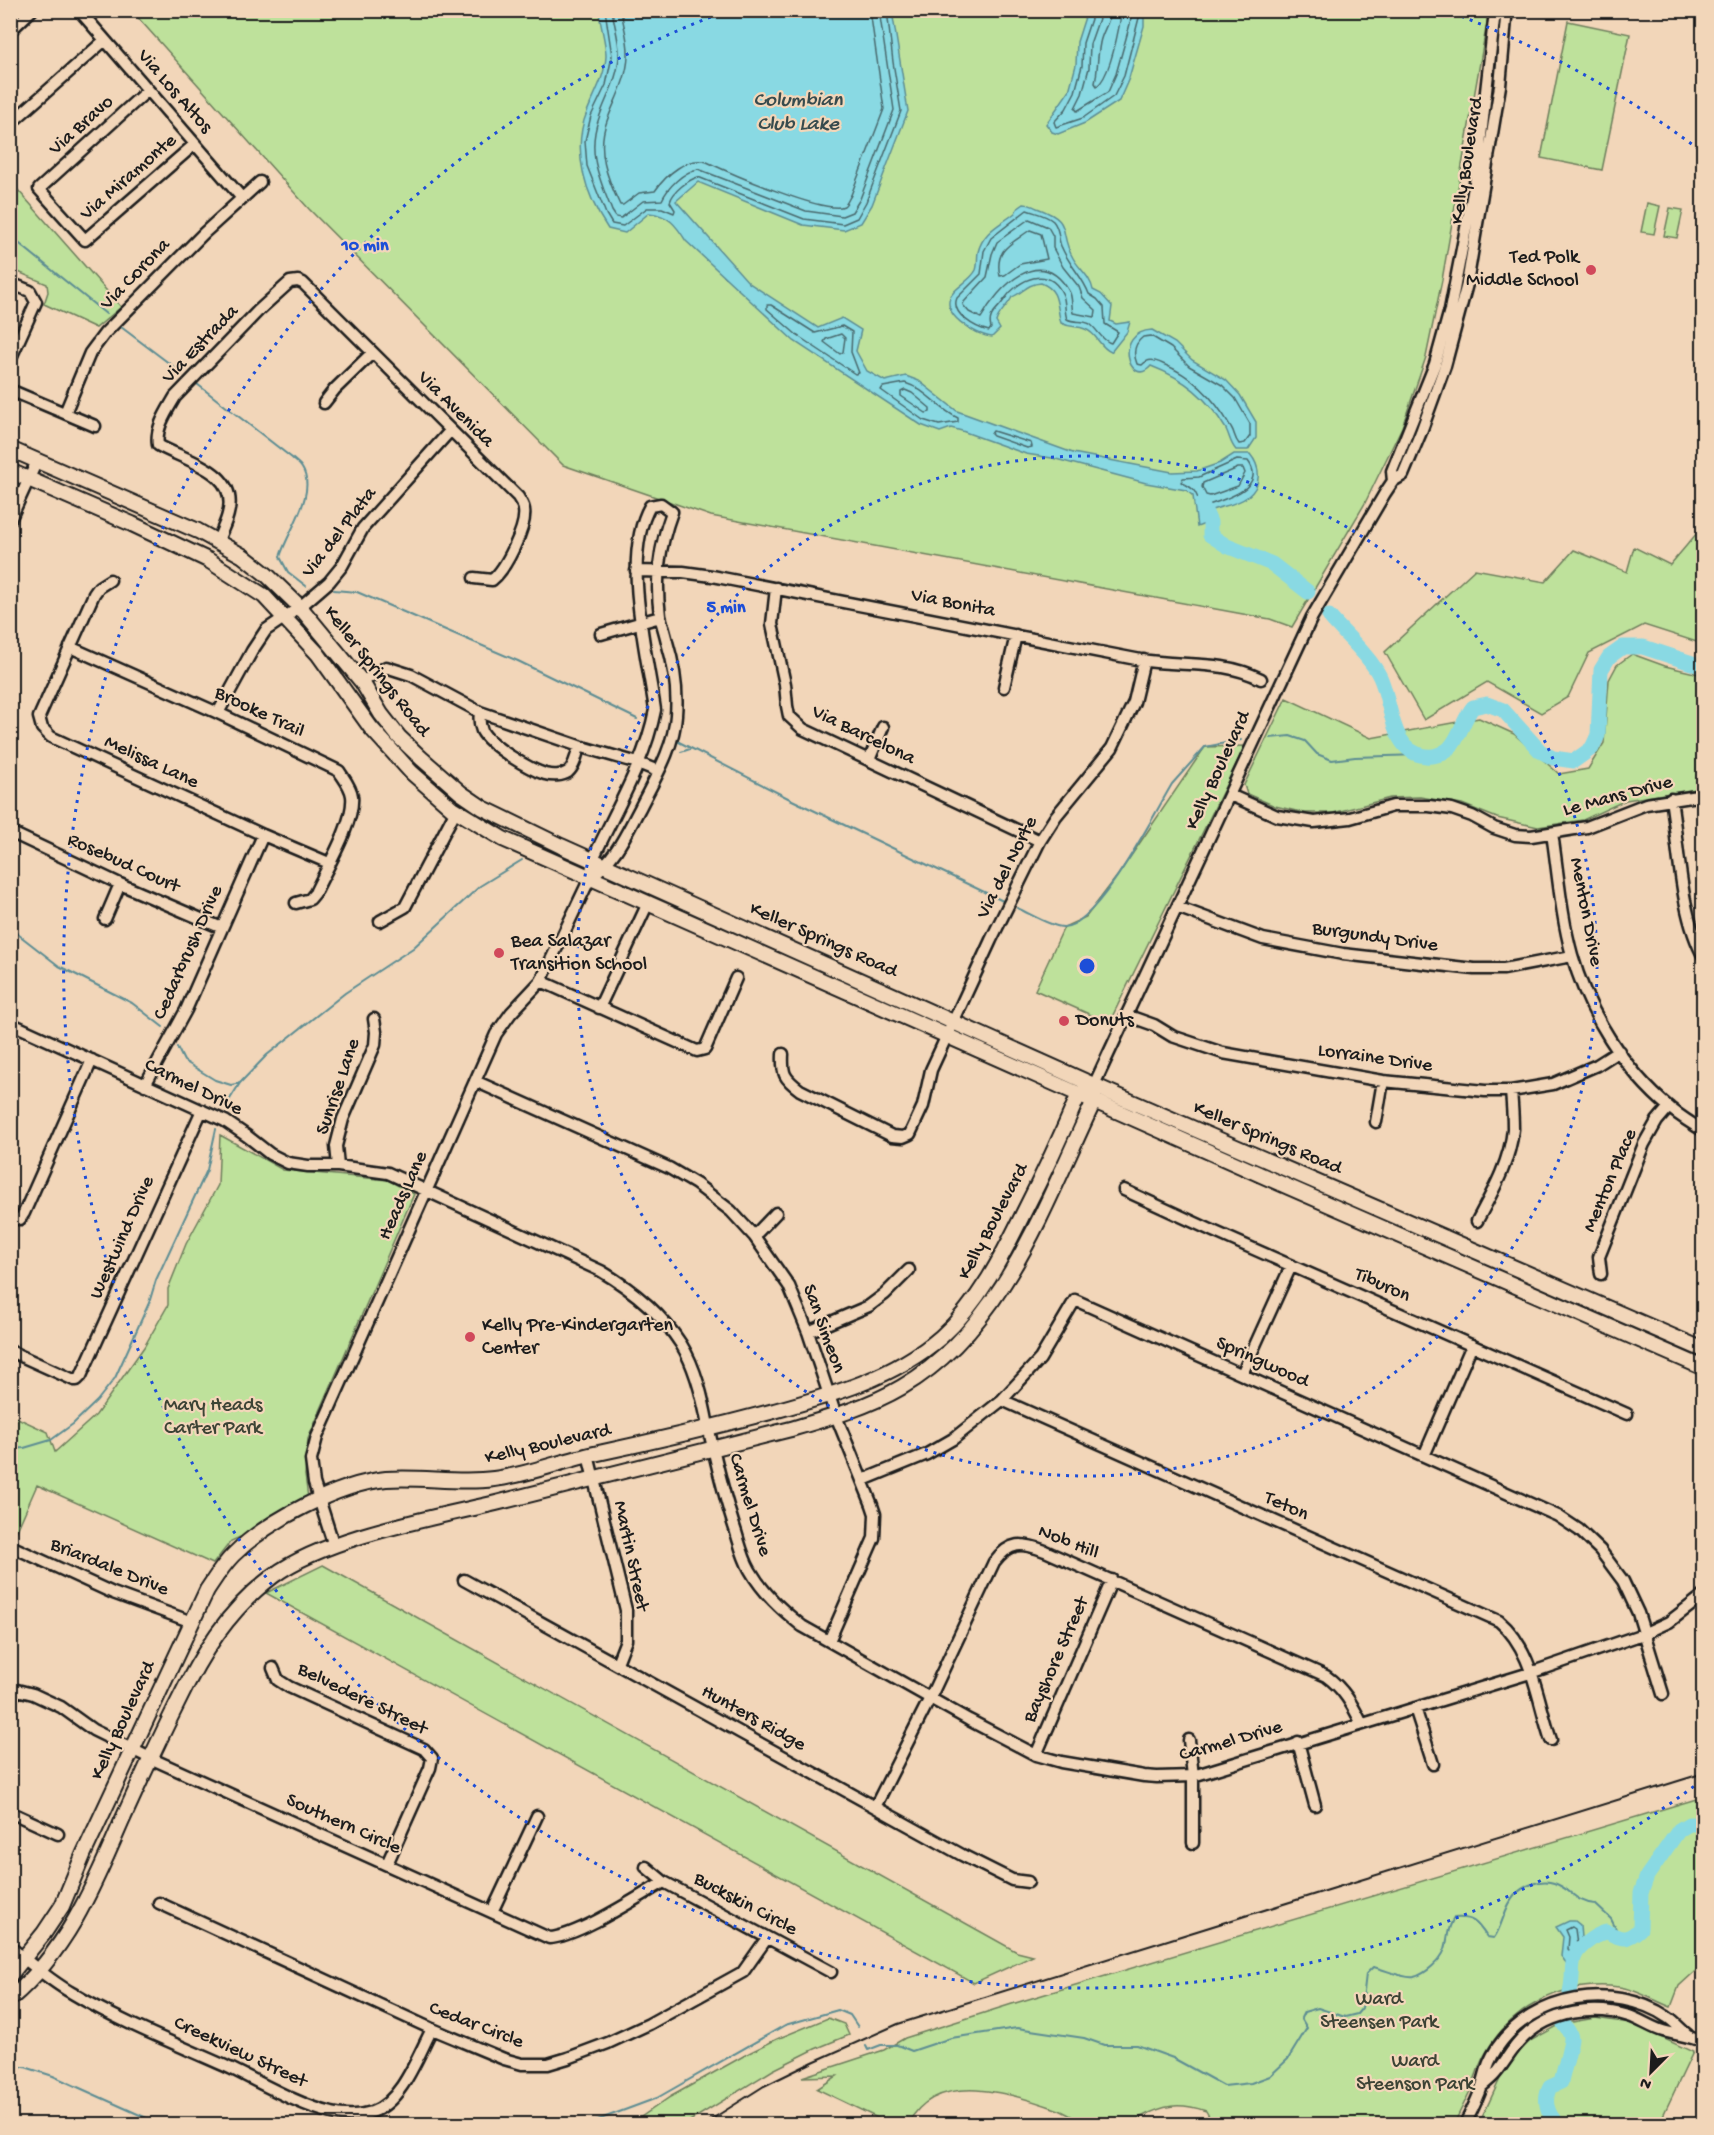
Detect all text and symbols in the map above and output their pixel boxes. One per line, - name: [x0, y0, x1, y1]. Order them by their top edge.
- street label: Via Los Altos: [131, 45, 217, 139]
- water label: Columbian Club Lake: [754, 89, 843, 138]
- street label: Via Bravo: [44, 91, 119, 162]
- street label: Kelly Boulevard: [1447, 94, 1490, 226]
- street label: Via Miramonte: [75, 129, 182, 227]
- street label: Via Corona: [96, 234, 176, 316]
- text: 10 min: [341, 236, 389, 257]
- place label: Ted Polk Middle School: [1466, 247, 1581, 293]
- marker: Ted Polk Middle School: [1584, 263, 1598, 277]
- street label: Via Estrada: [157, 300, 245, 390]
- street label: Via Avenida: [411, 366, 499, 454]
- street label: Via del Plata: [297, 483, 383, 584]
- street label: Via Bonita: [908, 584, 998, 624]
- text: 5 min: [707, 598, 746, 619]
- street label: Keller Springs Road: [318, 602, 436, 744]
- street label: Brooke Trail: [209, 682, 308, 744]
- street label: Via Barcelona: [807, 701, 919, 771]
- street label: Kelly Boulevard: [1181, 706, 1257, 834]
- street label: Melissa Lane: [100, 731, 203, 795]
- street label: Le Mans Drive: [1561, 771, 1676, 823]
- street label: Via del Norte: [972, 813, 1044, 924]
- street label: Rosebud Court: [63, 829, 185, 900]
- street label: Menton Drive: [1563, 856, 1607, 969]
- street label: Cedarbrush Drive: [149, 882, 229, 1024]
- street label: Keller Springs Road: [745, 898, 903, 985]
- street label: Burgundy Drive: [1310, 918, 1440, 958]
- place label: Bea Salazar Transition School: [510, 931, 647, 977]
- marker: Bea Salazar Transition School: [492, 946, 506, 960]
- centre of rings: [1077, 956, 1097, 976]
- place label: Donuts: [1074, 1010, 1134, 1033]
- marker: Donuts: [1057, 1014, 1071, 1028]
- street label: Sunrise Lane: [312, 1035, 366, 1138]
- street label: Lorraine Drive: [1316, 1040, 1434, 1079]
- street label: Carmel Drive: [140, 1054, 246, 1122]
- street label: Keller Springs Road: [1189, 1097, 1347, 1182]
- street label: Menton Place: [1579, 1125, 1643, 1236]
- street label: Heads Lane: [374, 1147, 434, 1244]
- street label: Kelly Boulevard: [954, 1158, 1035, 1284]
- street label: Westwind Drive: [86, 1172, 161, 1303]
- street label: Tiburon: [1349, 1263, 1414, 1309]
- street label: San Simeon: [796, 1282, 850, 1377]
- place label: Kelly Pre-Kindergarten Center: [482, 1315, 673, 1361]
- marker: Kelly Pre-Kindergarten Center: [463, 1330, 477, 1344]
- street label: Springwood: [1212, 1332, 1314, 1395]
- park label: Mary Heads Carter Park: [164, 1395, 264, 1441]
- street label: Kelly Boulevard: [483, 1419, 615, 1471]
- street label: Carmel Drive: [722, 1451, 776, 1560]
- street label: Teton: [1259, 1487, 1312, 1527]
- street label: Martin Street: [607, 1499, 653, 1615]
- street label: Nob Hill: [1034, 1520, 1102, 1566]
- street label: Briardale Drive: [45, 1533, 172, 1602]
- street label: Bayshore Street: [1019, 1592, 1096, 1727]
- street label: Kelly Boulevard: [86, 1656, 162, 1784]
- street label: Belvedere Street: [292, 1658, 432, 1742]
- street label: Hunters Ridge: [697, 1681, 810, 1758]
- street label: Carmel Drive: [1177, 1716, 1286, 1768]
- street label: Southern Circle: [282, 1789, 405, 1861]
- street label: Buckskin Circle: [688, 1868, 801, 1942]
- park label: Ward Steensen Park: [1320, 1989, 1440, 2035]
- street label: Cedar Circle: [425, 1997, 527, 2055]
- street label: Creekview Street: [170, 2012, 312, 2095]
- north arrow: [1621, 2042, 1681, 2102]
- park label: Ward Steenson Park: [1356, 2051, 1476, 2097]
- text: N: [1637, 2071, 1655, 2093]

